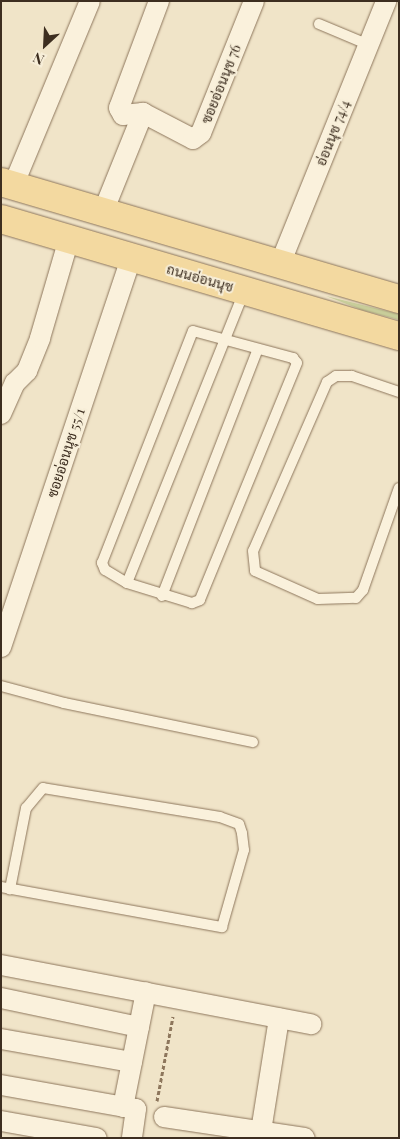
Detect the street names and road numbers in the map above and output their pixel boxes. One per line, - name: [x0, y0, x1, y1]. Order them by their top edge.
- street label: ซอยอ่อนนุช 76: [197, 42, 245, 126]
- street label: อ่อนนุช 74/4: [312, 98, 354, 168]
- street label: ถนนอ่อนนุช: [165, 260, 235, 296]
- street label: ซอยอ่อนนุช 55/1: [44, 406, 88, 500]

